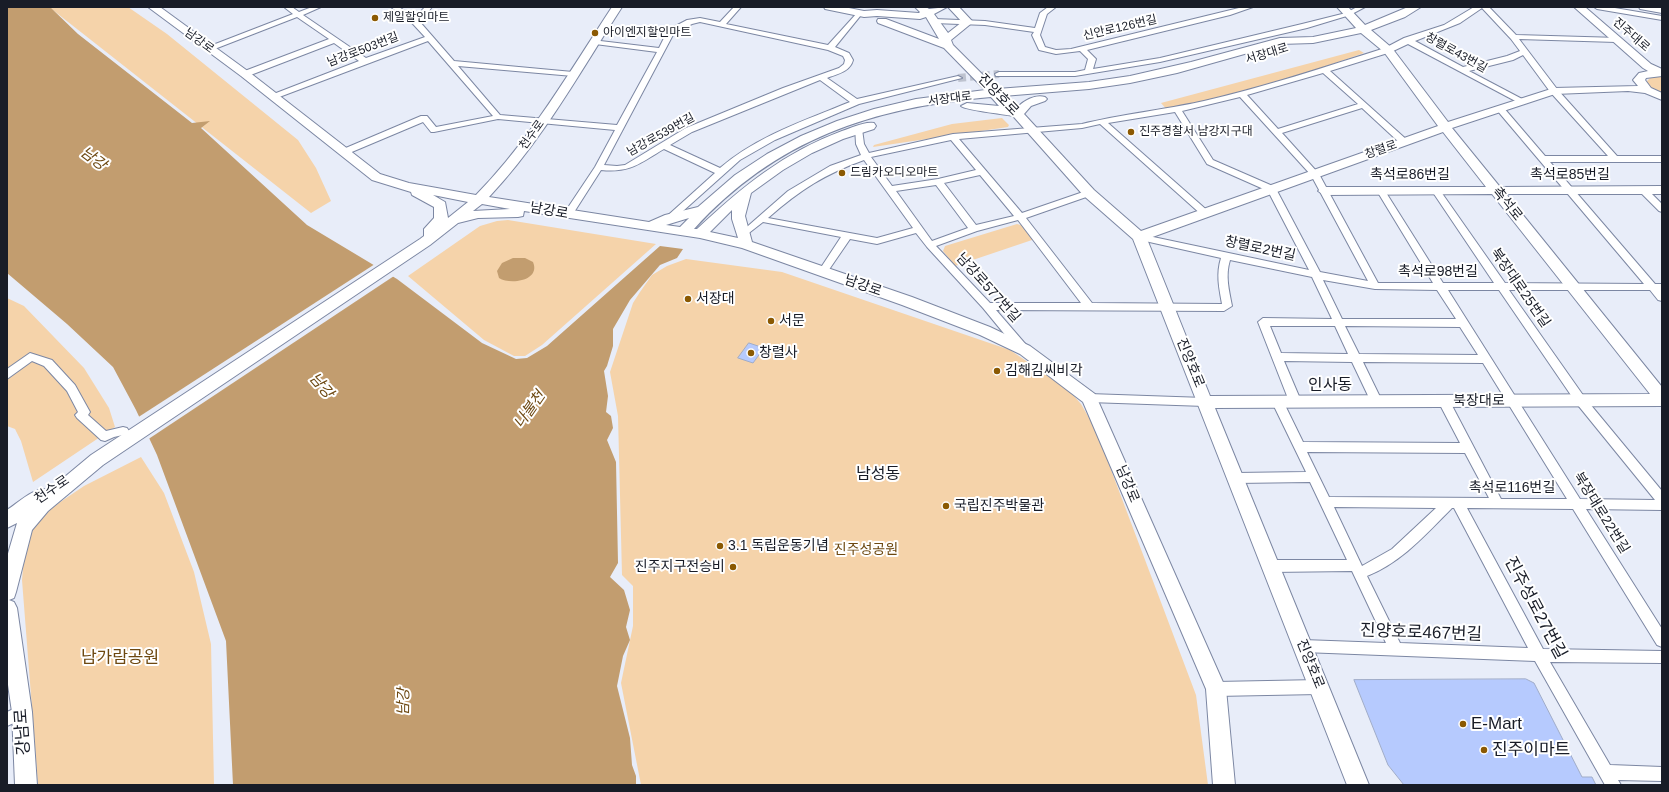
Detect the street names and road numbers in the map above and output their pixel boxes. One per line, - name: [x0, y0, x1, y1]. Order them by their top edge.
- street label: 신안로126번길: [1082, 13, 1158, 43]
- street label: 진주대로: [1610, 15, 1652, 55]
- street label: 남강로: [181, 25, 217, 57]
- street label: 남강로503번길: [325, 30, 401, 70]
- street label: 창렬로43번길: [1423, 30, 1489, 76]
- street label: 서장대로: [1244, 41, 1290, 67]
- street label: 진양호로: [974, 71, 1022, 119]
- street label: 서장대로: [927, 89, 973, 109]
- street label: 남강로539번길: [625, 110, 697, 160]
- street label: 천수로: [516, 117, 548, 153]
- street label: 창렬로: [1363, 138, 1399, 162]
- street label: 촉석로86번길: [1370, 167, 1450, 183]
- street label: 촉석로85번길: [1530, 167, 1610, 183]
- street label: 촉석로: [1488, 184, 1526, 224]
- street label: 남강로: [529, 199, 569, 223]
- street label: 창렬로2번길: [1223, 233, 1297, 265]
- street label: 북장대로25번길: [1486, 245, 1554, 331]
- street label: 남강로577번길: [952, 250, 1024, 326]
- street label: 촉석로98번길: [1398, 264, 1478, 280]
- street label: 남강로: [842, 272, 884, 300]
- street label: 진양호로: [1173, 336, 1207, 390]
- street label: 북장대로: [1453, 393, 1505, 409]
- street label: 남강로: [1112, 463, 1142, 505]
- street label: 북장대로22번길: [1569, 469, 1633, 557]
- street label: 천수로: [31, 472, 73, 508]
- street label: 촉석로116번길: [1469, 480, 1555, 496]
- street label: 진주성로27번길: [1500, 553, 1570, 663]
- street label: 진양호로467번길: [1360, 621, 1482, 645]
- street label: 진양호로: [1293, 637, 1327, 691]
- street label: 강남로: [11, 708, 35, 756]

